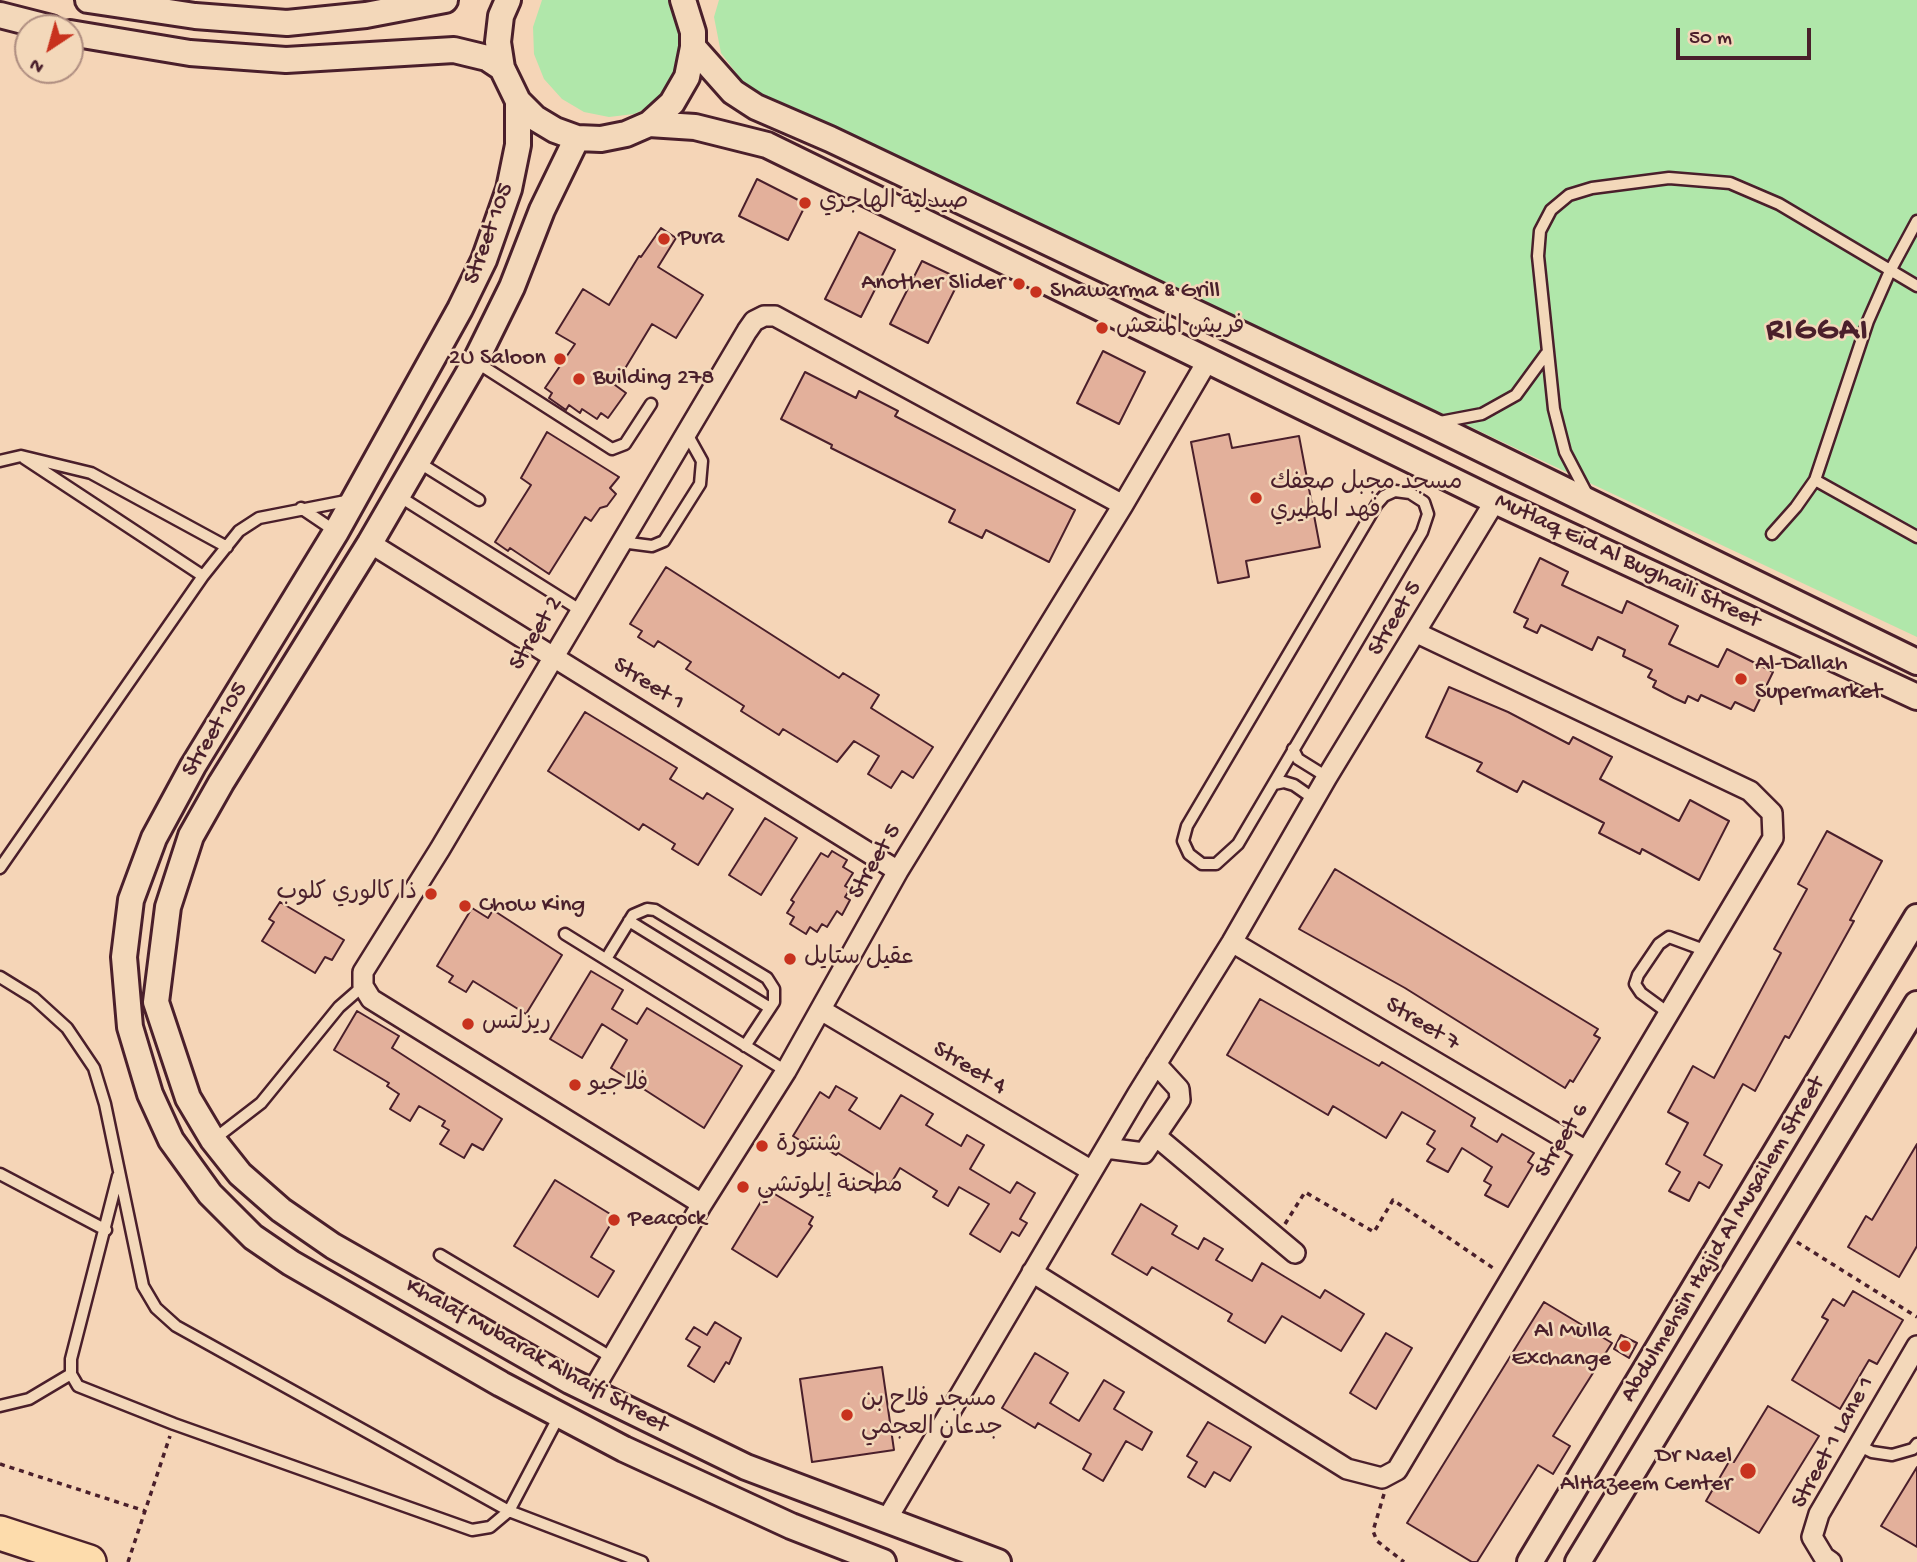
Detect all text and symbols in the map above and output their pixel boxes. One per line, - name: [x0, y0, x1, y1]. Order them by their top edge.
- north arrow: [14, 14, 84, 84]
- scale bar: [1679, 14, 1814, 58]
- text: 50 m: [1689, 27, 1732, 52]
- text: N: [26, 52, 49, 78]
- street label: Street 105: [458, 179, 522, 289]
- place label: صيدلية الهاجري: [819, 189, 969, 217]
- marker: صيدلية الهاجري: [797, 195, 813, 211]
- place label: Pura: [678, 225, 724, 253]
- marker: Pura: [656, 231, 672, 247]
- place label: Another Slider: [861, 270, 1005, 298]
- marker: Another Slider: [1011, 276, 1027, 292]
- place label: Shawarma & Grill: [1050, 278, 1220, 306]
- marker: Shawarma & Grill: [1028, 284, 1044, 300]
- district label: RIGGAI: [1767, 313, 1869, 351]
- place label: فريش المنعش: [1116, 314, 1244, 342]
- marker: فريش المنعش: [1094, 320, 1110, 336]
- place label: 2U Saloon: [449, 345, 546, 373]
- marker: 2U Saloon: [552, 351, 568, 367]
- place label: Building 278: [593, 365, 714, 393]
- marker: Building 278: [571, 371, 587, 387]
- place label: مسجد مجبل صعفك فهد المطيري: [1270, 470, 1462, 526]
- street label: Mutlaq Eid Al Bughaili Street: [1489, 488, 1765, 636]
- marker: مسجد مجبل صعفك فهد المطيري: [1248, 490, 1264, 506]
- street label: Street 5: [1362, 576, 1430, 662]
- street label: Street 2: [504, 592, 570, 676]
- place label: Al-Dallah Supermarket: [1755, 651, 1882, 707]
- street label: Street 1: [607, 652, 689, 718]
- marker: Al-Dallah Supermarket: [1733, 671, 1749, 687]
- street label: Street 105: [176, 677, 256, 783]
- street label: Street 5: [843, 819, 909, 905]
- place label: ذا كالوري كلوب: [276, 880, 417, 908]
- marker: ذا كالوري كلوب: [423, 886, 439, 902]
- place label: Chow King: [479, 892, 585, 920]
- marker: Chow King: [457, 898, 473, 914]
- place label: عقيل ستايل: [804, 945, 914, 973]
- marker: عقيل ستايل: [782, 951, 798, 967]
- street label: Street 7: [1379, 991, 1465, 1059]
- place label: ريزلتس: [482, 1010, 551, 1038]
- marker: ريزلتس: [460, 1016, 476, 1032]
- street label: Street 4: [927, 1036, 1011, 1102]
- place label: فلاجيو: [589, 1071, 648, 1099]
- street label: Abdulmehsin Hajid Al Musailem Street: [1615, 1072, 1833, 1408]
- marker: فلاجيو: [567, 1077, 583, 1093]
- street label: Street 6: [1530, 1099, 1596, 1183]
- place label: شنتورة: [776, 1132, 842, 1160]
- marker: شنتورة: [754, 1138, 770, 1154]
- place label: مطحنة إيلوتشي: [757, 1173, 903, 1201]
- marker: مطحنة إيلوتشي: [735, 1179, 751, 1195]
- place label: Peacock: [628, 1206, 706, 1234]
- marker: Peacock: [606, 1212, 622, 1228]
- street label: Khalaf Mubarak Alhaifi Street: [399, 1273, 673, 1441]
- place label: Al Mulla Exchange: [1512, 1318, 1611, 1374]
- marker: Al Mulla Exchange: [1617, 1338, 1633, 1354]
- street label: Street 1 Lane 1: [1786, 1372, 1882, 1514]
- place label: مسجد فلاح بن جدعان العجمي: [861, 1387, 1003, 1443]
- marker: مسجد فلاح بن جدعان العجمي: [839, 1407, 855, 1423]
- place label: Dr Nael AlHazeem Center: [1560, 1443, 1732, 1499]
- marker: Dr Nael AlHazeem Center: [1738, 1461, 1758, 1481]

